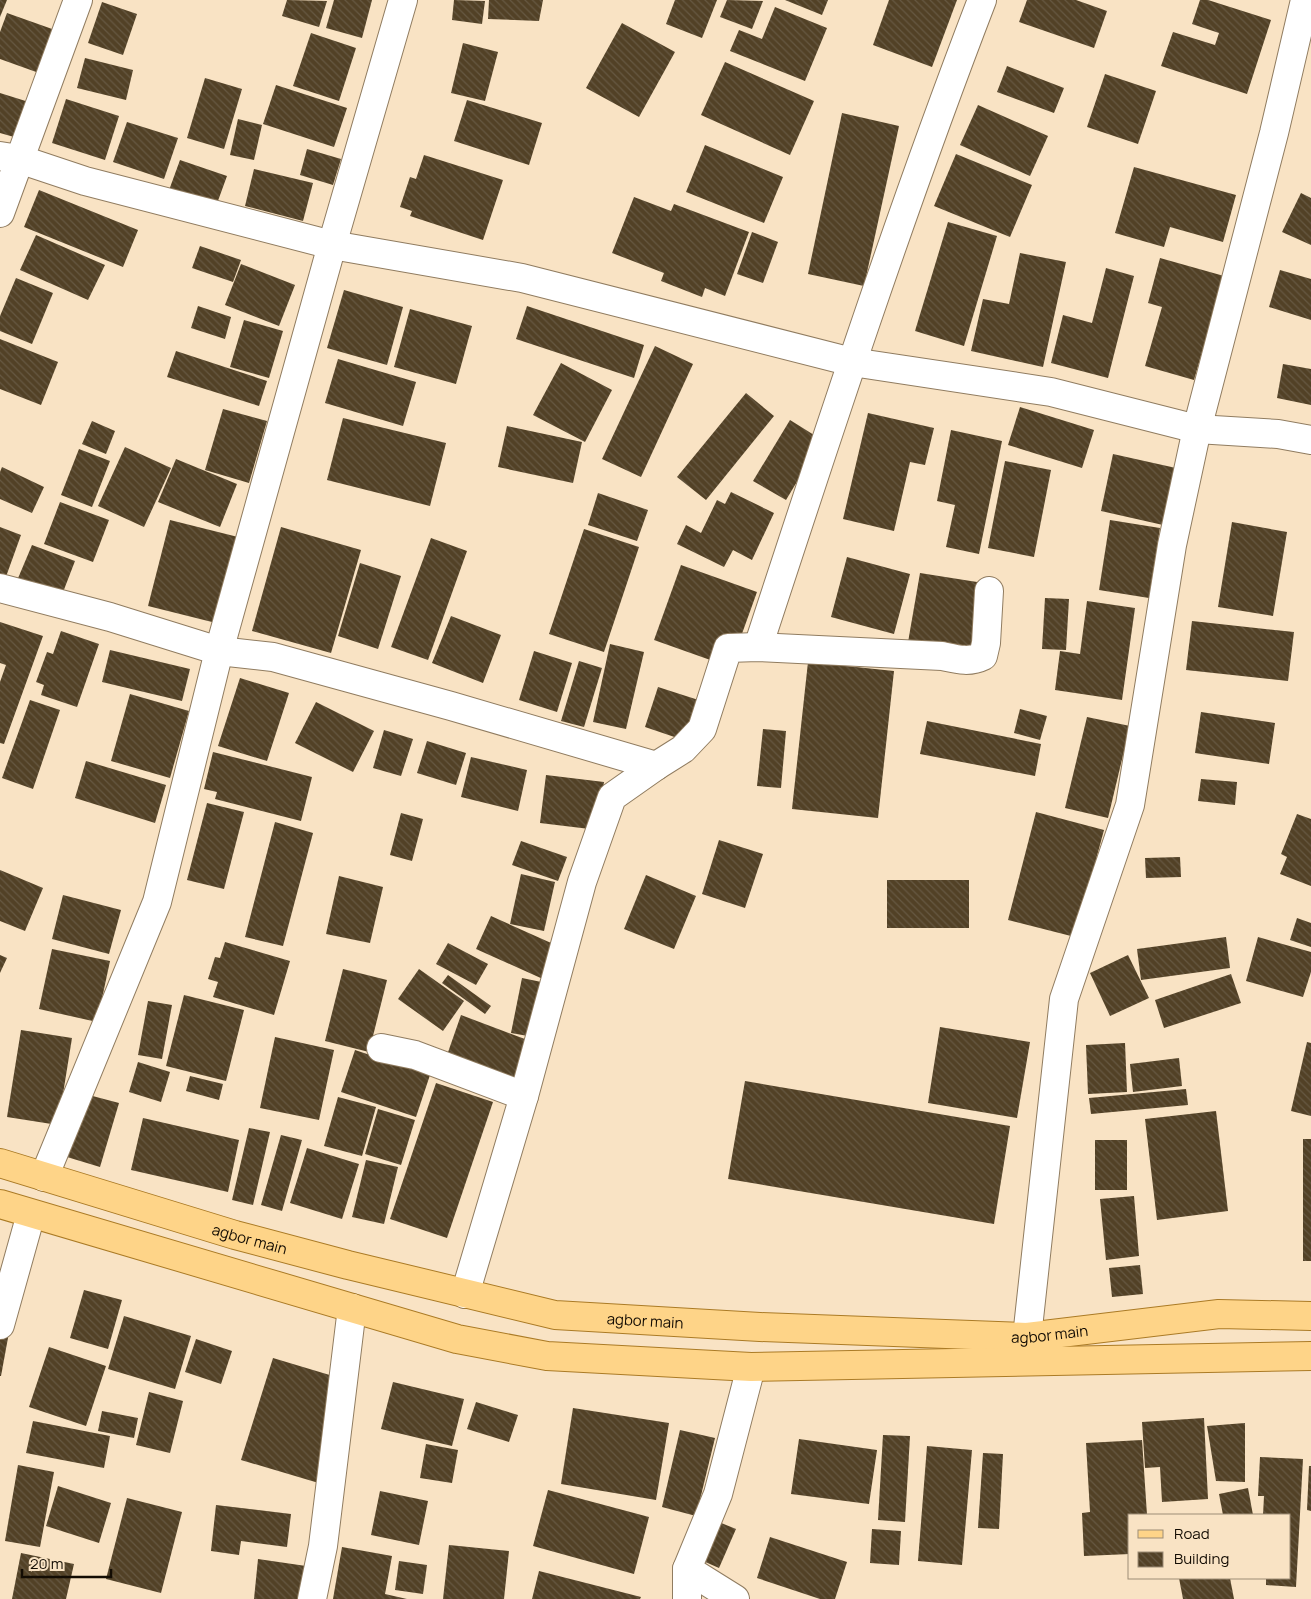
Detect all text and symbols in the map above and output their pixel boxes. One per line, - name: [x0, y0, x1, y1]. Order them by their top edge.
- street label: agbor main: [210, 1218, 290, 1259]
- street label: agbor main: [606, 1308, 684, 1333]
- street label: agbor main: [1011, 1319, 1089, 1348]
- legend: [1128, 1514, 1291, 1579]
- text: Road: [1174, 1523, 1210, 1544]
- scale bar: [22, 1546, 111, 1578]
- text: Building: [1174, 1548, 1229, 1569]
- text: 20 m: [30, 1553, 63, 1574]

